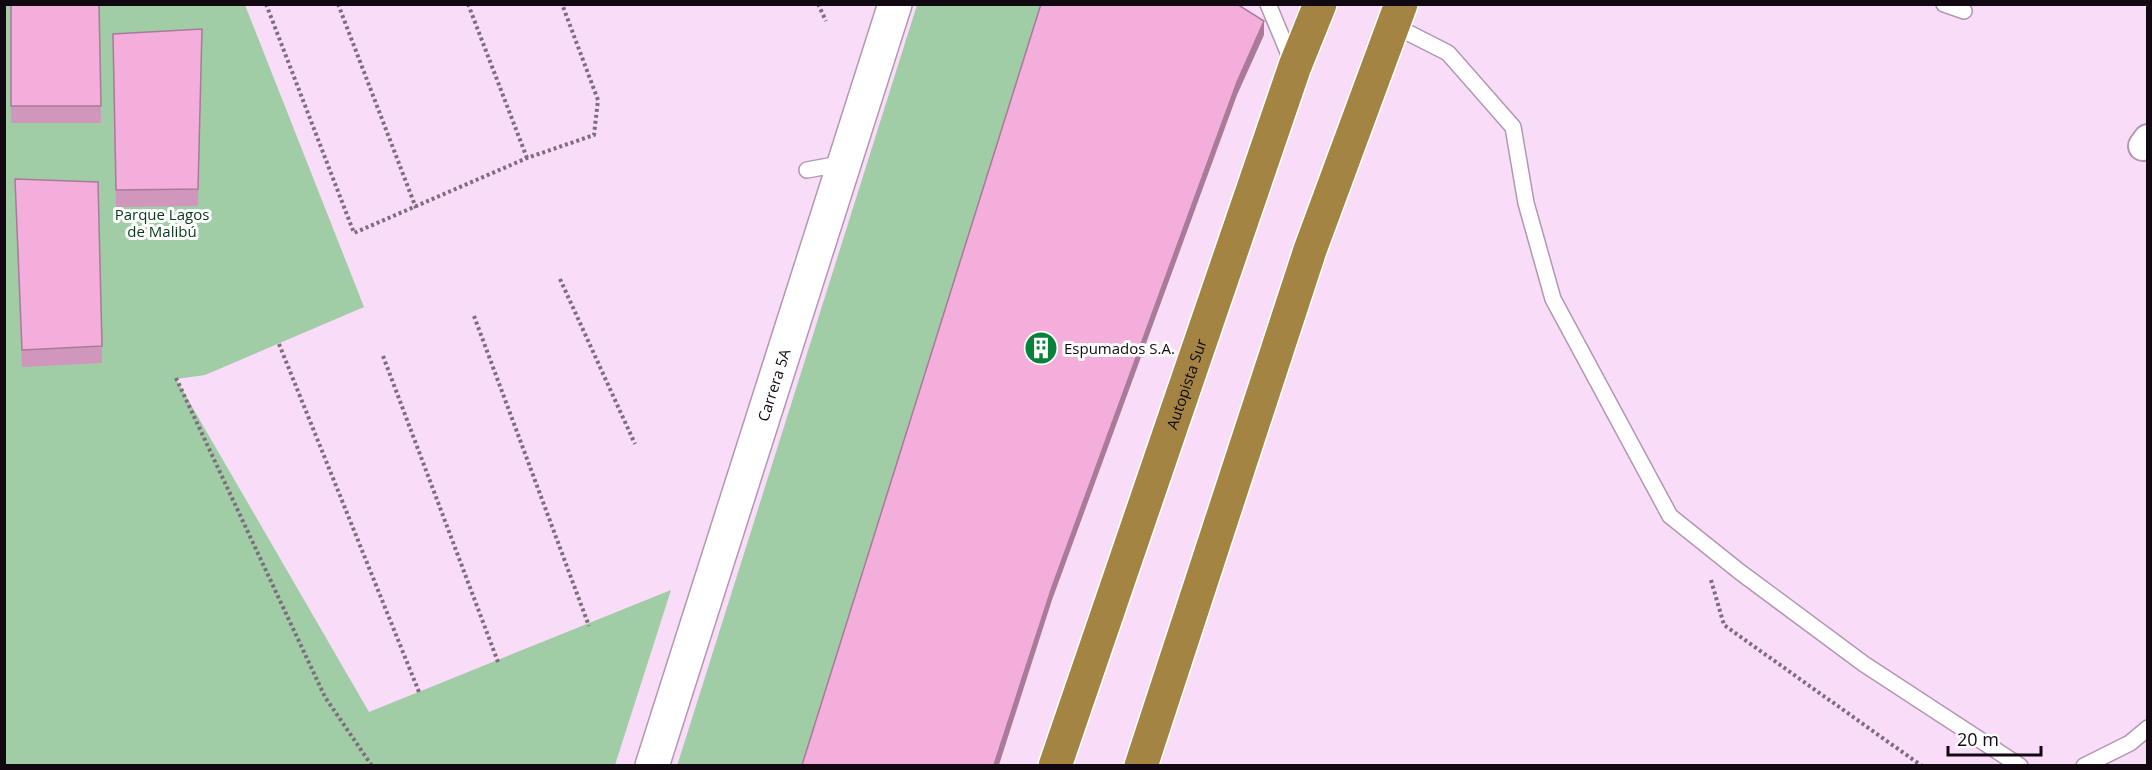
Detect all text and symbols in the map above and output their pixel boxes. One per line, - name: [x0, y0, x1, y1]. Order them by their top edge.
- park label: Parque Lagos de Malibú: [115, 204, 209, 241]
- building icon: Espumados S.A.: [1023, 330, 1059, 366]
- street label: Autopista Sur: [1161, 336, 1211, 432]
- place label: Espumados S.A.: [1064, 338, 1175, 358]
- street label: Carrera 5A: [753, 346, 795, 424]
- scale bar: [1948, 719, 2041, 757]
- text: 20 m: [1957, 727, 1999, 751]

